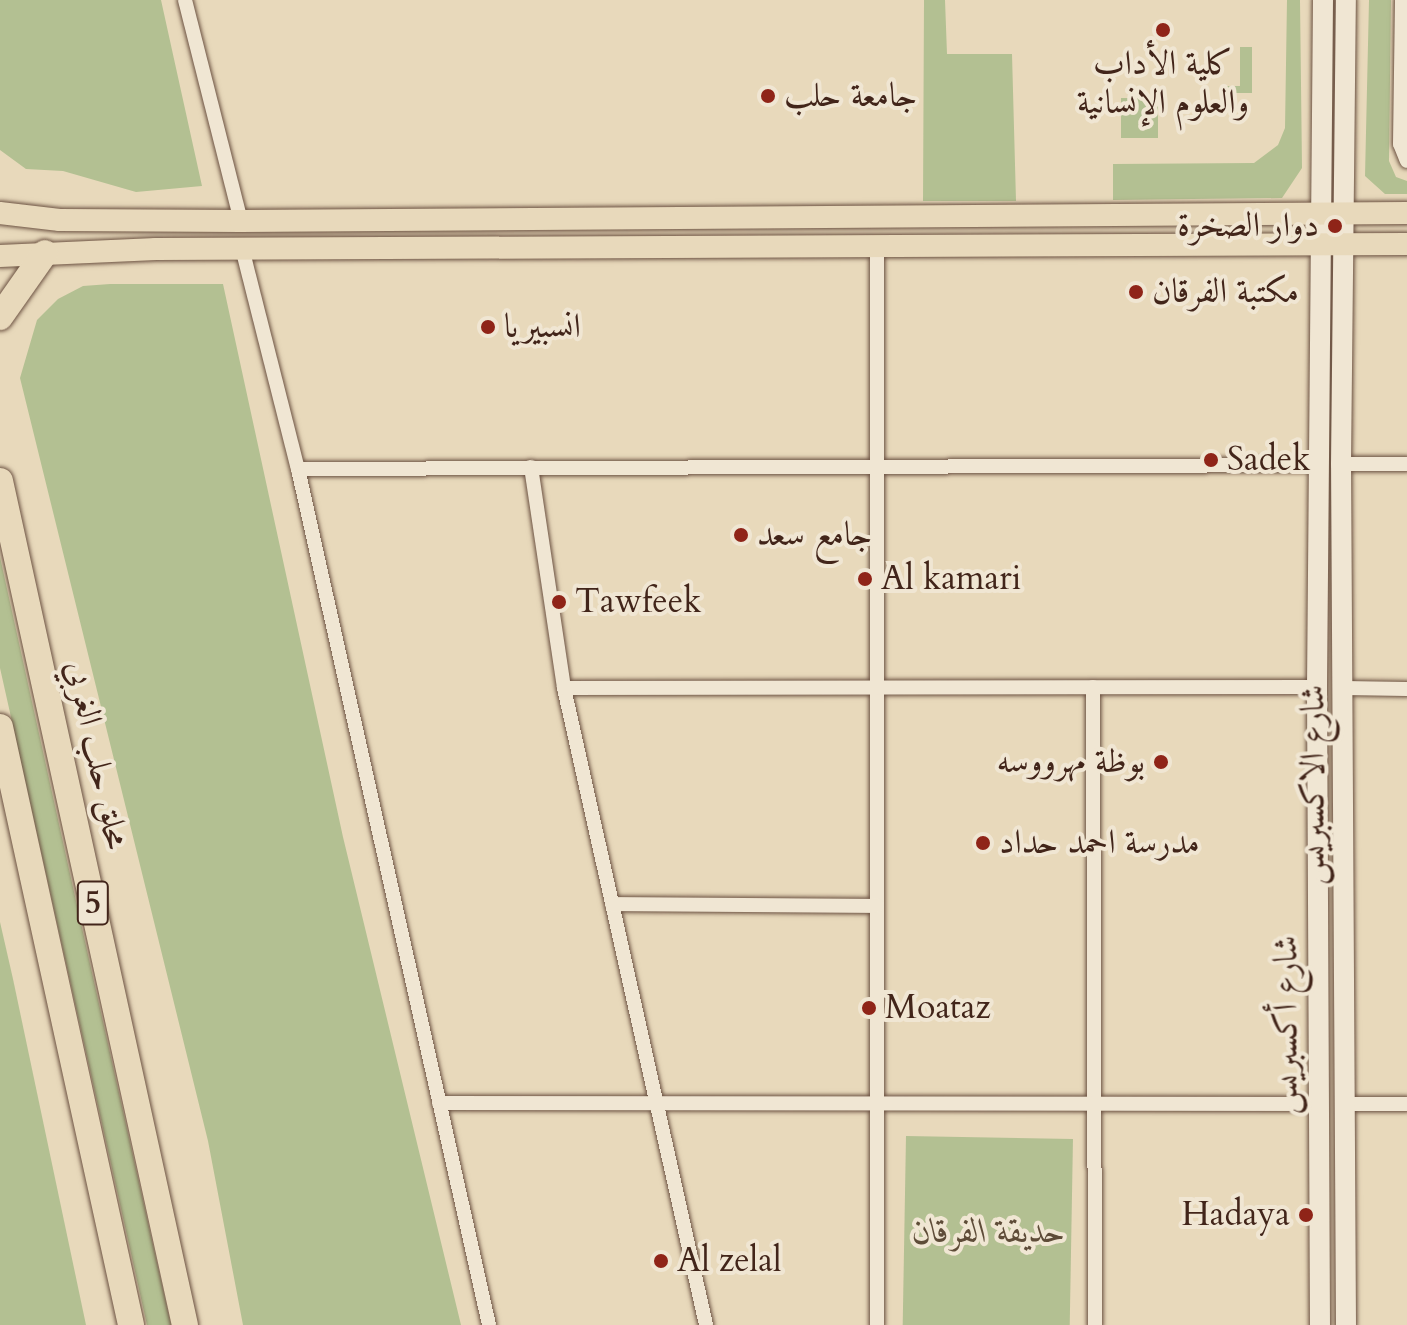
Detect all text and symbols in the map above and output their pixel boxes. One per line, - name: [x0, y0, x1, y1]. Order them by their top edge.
- marker: كلية الأداب والعلوم الإنسانية: [1154, 21, 1172, 39]
- place label: كلية الأداب والعلوم الإنسانية: [1077, 43, 1249, 122]
- place label: جامعة حلب: [784, 76, 917, 116]
- marker: جامعة حلب: [759, 87, 777, 105]
- place label: دوار الصخرة: [1177, 206, 1319, 246]
- marker: دوار الصخرة: [1326, 217, 1344, 235]
- place label: مكتبة الفرقان: [1152, 272, 1299, 312]
- marker: مكتبة الفرقان: [1127, 283, 1145, 301]
- place label: انسبيريا: [504, 307, 581, 347]
- marker: انسبيريا: [479, 318, 497, 336]
- place label: Sadek: [1227, 440, 1310, 480]
- marker: Sadek: [1202, 451, 1220, 469]
- place label: جامع سعد: [757, 515, 872, 555]
- marker: جامع سعد: [732, 526, 750, 544]
- place label: Al kamari: [881, 559, 1021, 599]
- marker: Al kamari: [856, 570, 874, 588]
- place label: Tawfeek: [575, 582, 701, 622]
- marker: Tawfeek: [550, 593, 568, 611]
- street label: محلق حلب الغربي: [57, 657, 137, 853]
- street label: شارع الاكسبريس: [1293, 685, 1333, 885]
- place label: بوظة مهرووسه: [997, 742, 1145, 782]
- marker: بوظة مهرووسه: [1152, 753, 1170, 771]
- place label: مدرسة احمد حداد: [999, 823, 1200, 863]
- marker: مدرسة احمد حداد: [974, 834, 992, 852]
- road number: 5: [75, 875, 111, 931]
- street label: شارع أكسبريس: [1266, 935, 1306, 1115]
- place label: Moataz: [885, 988, 991, 1028]
- marker: Moataz: [860, 999, 878, 1017]
- place label: Hadaya: [1181, 1195, 1290, 1235]
- marker: Hadaya: [1297, 1206, 1315, 1224]
- park label: حديقة الفرقان: [912, 1212, 1066, 1252]
- place label: Al zelal: [677, 1241, 782, 1281]
- marker: Al zelal: [652, 1252, 670, 1270]

